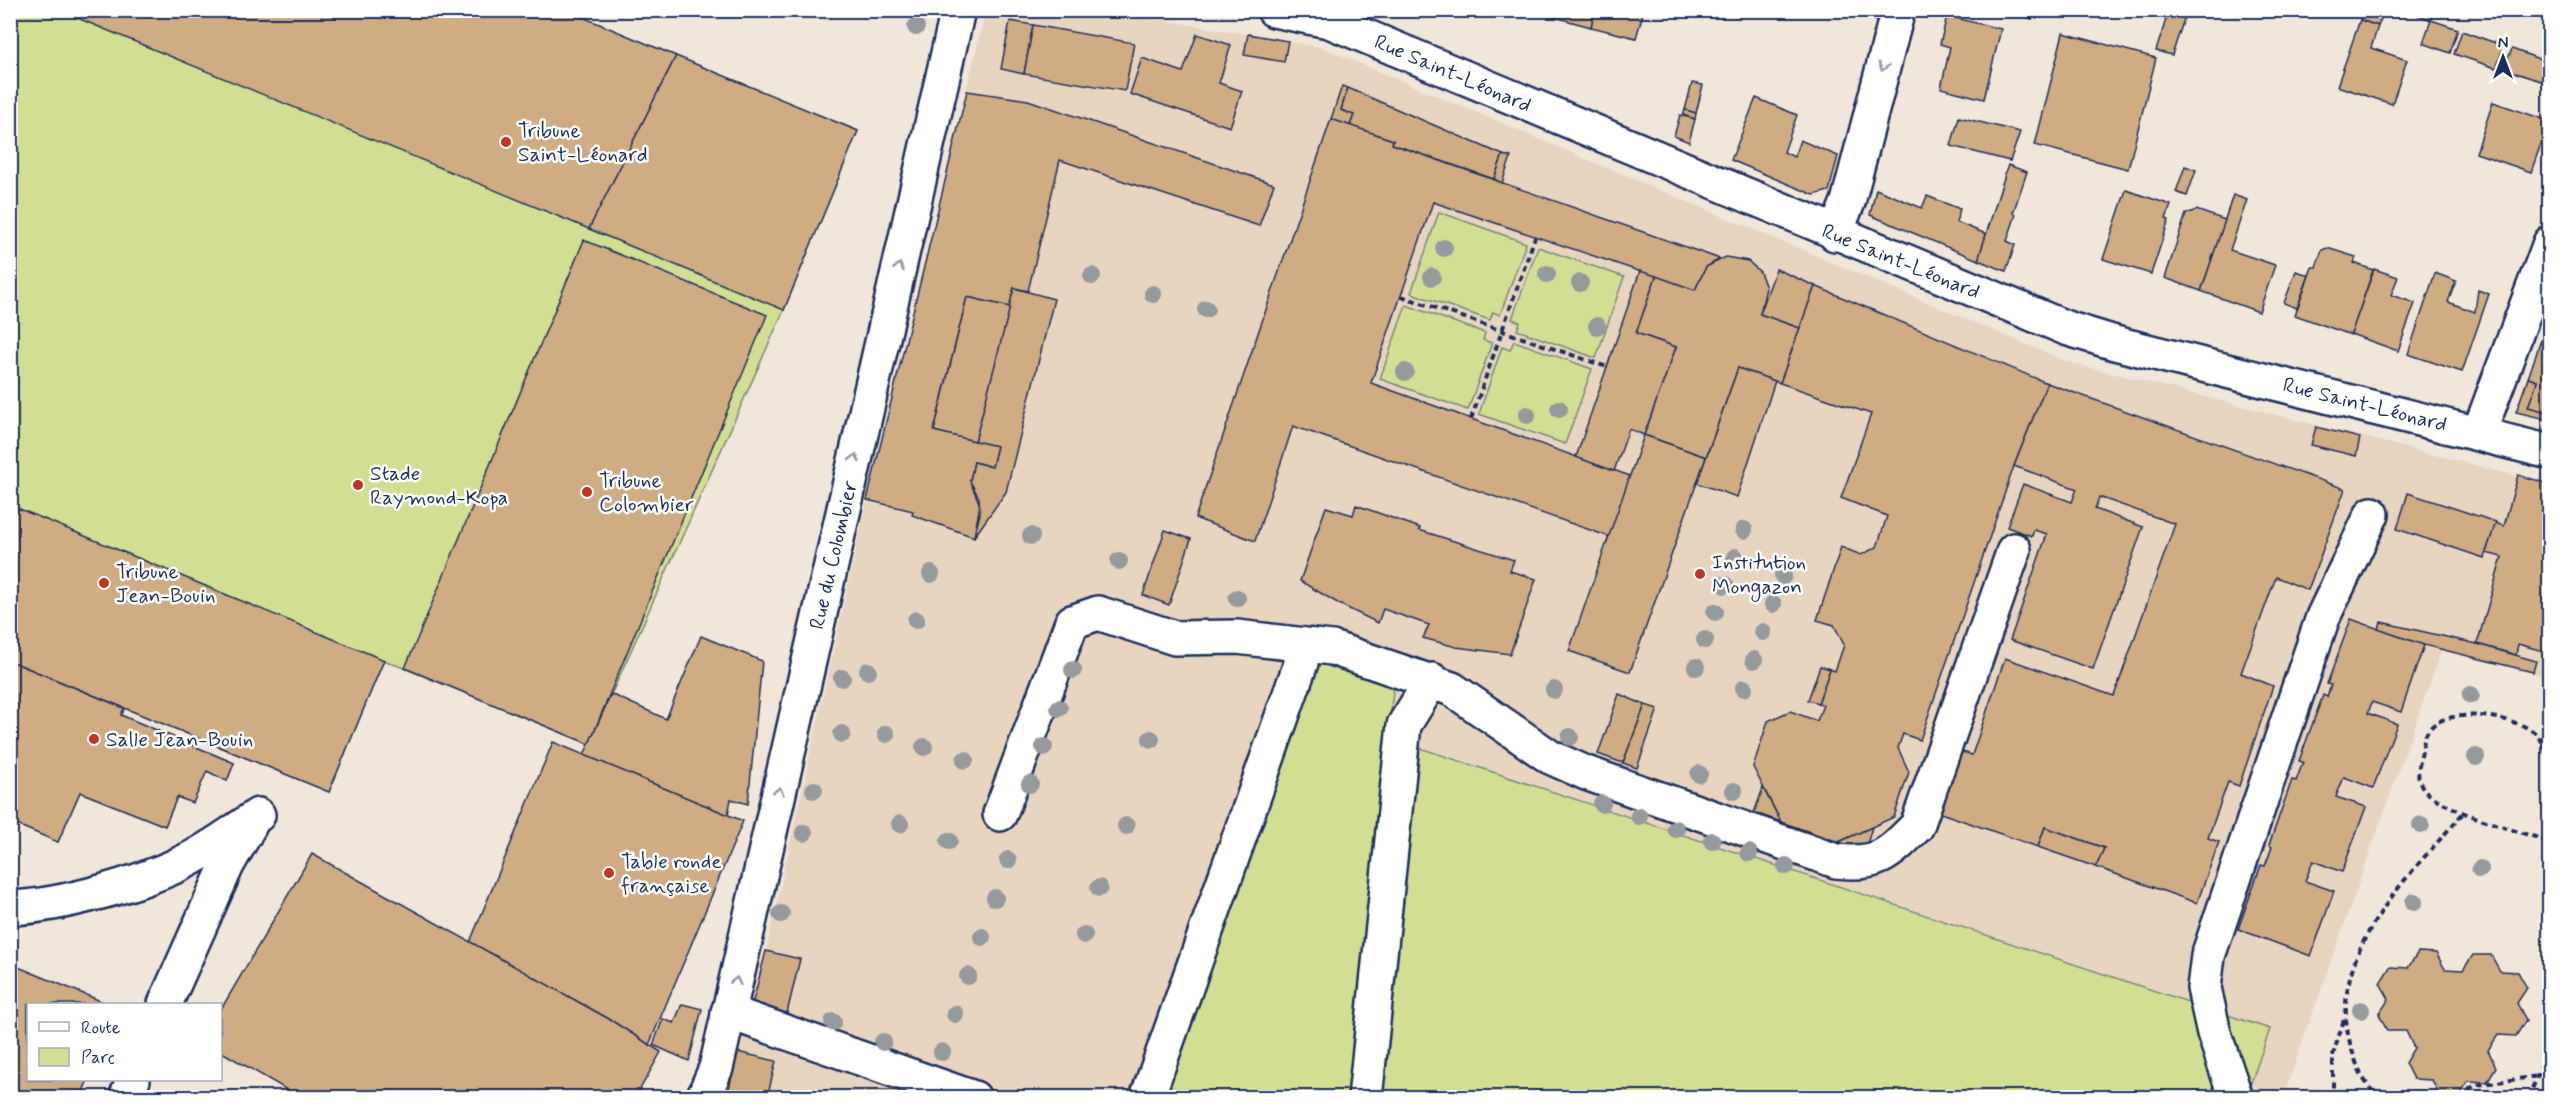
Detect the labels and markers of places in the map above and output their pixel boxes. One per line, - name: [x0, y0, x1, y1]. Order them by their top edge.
- place label: Tribune Saint-Léonard: [518, 117, 648, 169]
- marker: Tribune Saint-Léonard: [499, 135, 513, 149]
- place label: Stade Raymond-Kopa: [370, 460, 508, 512]
- place label: Tribune Colombier: [599, 467, 694, 519]
- marker: Stade Raymond-Kopa: [351, 478, 365, 492]
- marker: Tribune Colombier: [580, 485, 594, 499]
- place label: Institution Mongazon: [1712, 549, 1806, 602]
- place label: Tribune Jean-Bouin: [116, 558, 216, 610]
- marker: Institution Mongazon: [1693, 567, 1707, 581]
- marker: Tribune Jean-Bouin: [97, 576, 111, 590]
- place label: Salle Jean-Bouin: [106, 726, 253, 754]
- marker: Salle Jean-Bouin: [87, 732, 101, 746]
- place label: Table ronde française: [621, 848, 722, 900]
- marker: Table ronde française: [602, 866, 616, 880]

